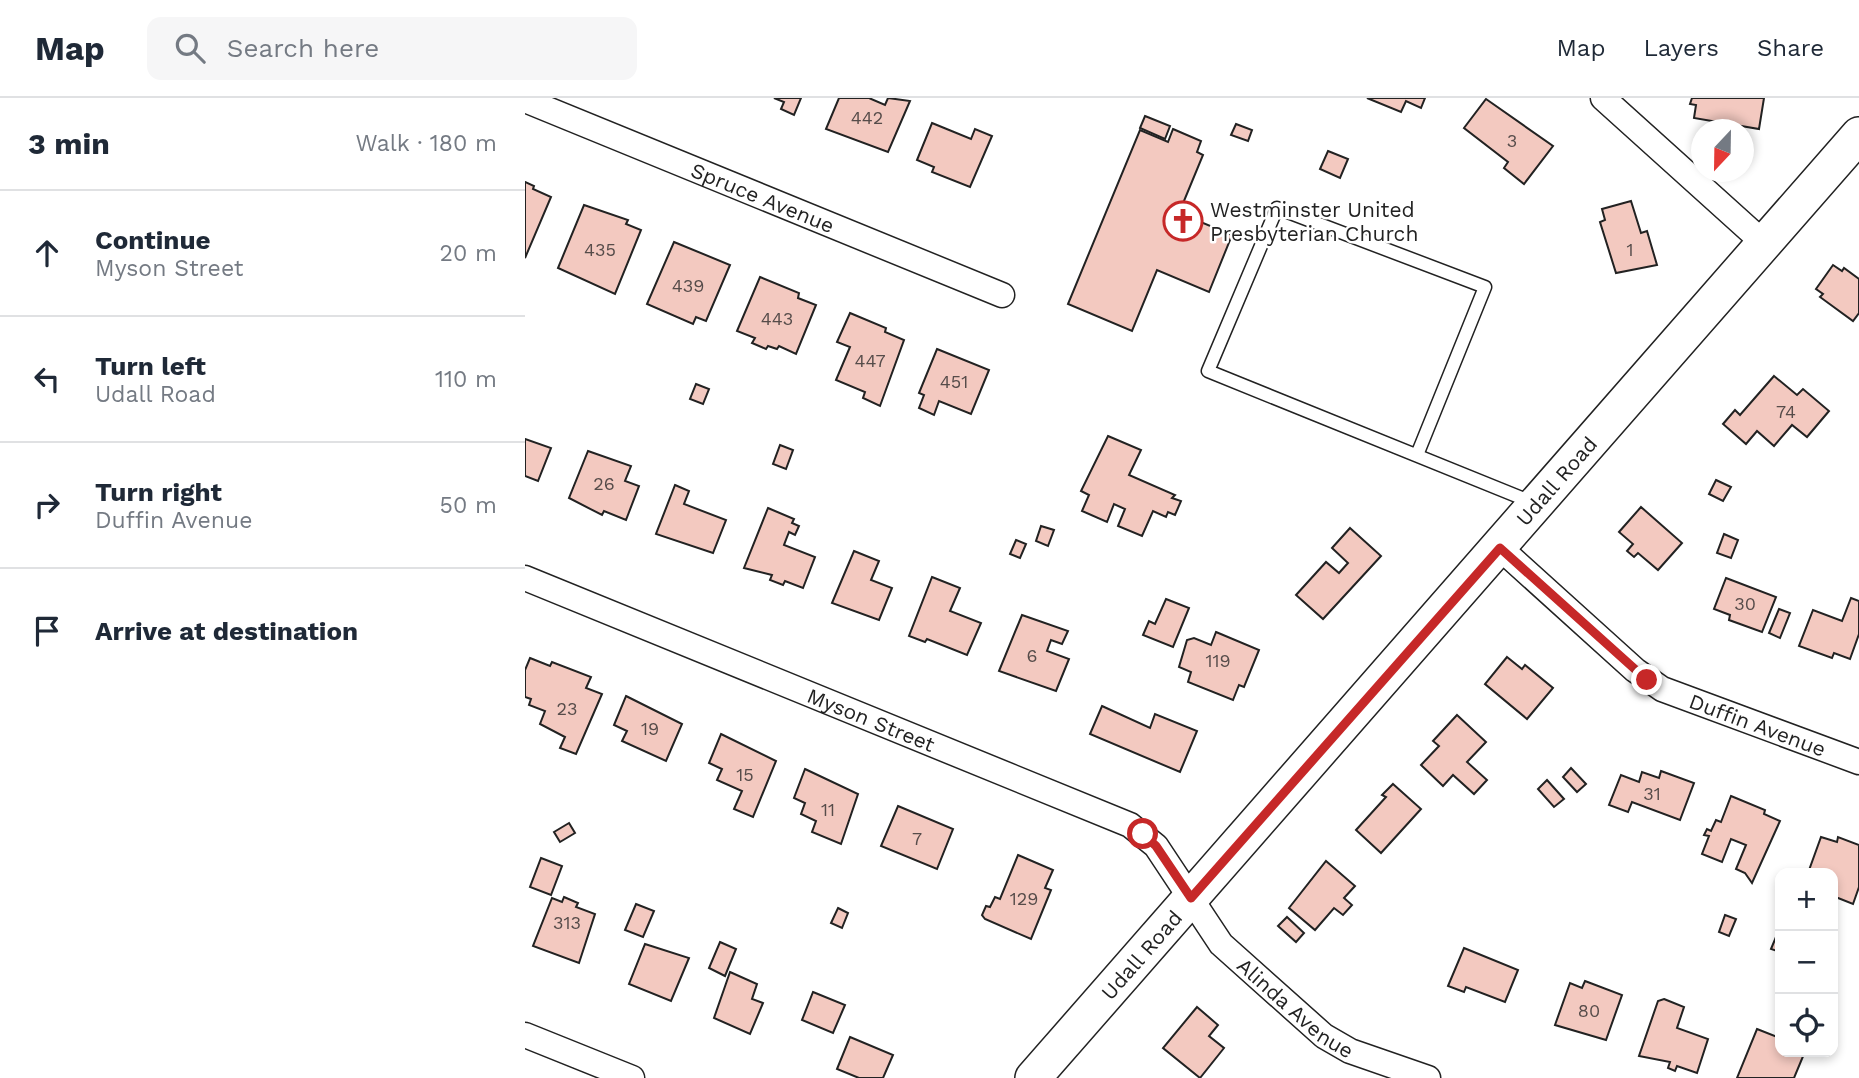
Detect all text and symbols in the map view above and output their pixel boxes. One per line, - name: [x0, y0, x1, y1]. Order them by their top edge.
- search box: [147, 17, 637, 80]
- text: Map: [35, 29, 105, 68]
- icon: search: [171, 29, 209, 67]
- text: Search here: [227, 33, 379, 63]
- text: Map: [1557, 34, 1605, 62]
- text: Layers: [1643, 34, 1719, 62]
- text: Share: [1757, 34, 1824, 62]
- house number: 442: [851, 107, 883, 128]
- north arrow: [1691, 119, 1754, 182]
- text: 3 min: [28, 126, 110, 161]
- text: Walk · 180 m: [356, 130, 497, 157]
- house number: 3: [1507, 130, 1517, 151]
- street label: Spruce Avenue: [688, 157, 838, 238]
- place label: Westminster United Presbyterian Church: [1210, 197, 1418, 246]
- church icon: Westminster United Presbyterian Church: [1162, 200, 1204, 242]
- text: Continue: [95, 225, 211, 255]
- icon: ahead: [28, 234, 66, 272]
- house number: 435: [584, 239, 616, 260]
- house number: 1: [1626, 239, 1634, 260]
- text: 20 m: [440, 240, 497, 267]
- text: Myson Street: [95, 255, 243, 282]
- house number: 439: [672, 275, 704, 296]
- house number: 443: [761, 308, 793, 329]
- house number: 447: [854, 350, 886, 371]
- text: Turn left: [95, 351, 206, 381]
- icon: left: [28, 360, 66, 398]
- text: 110 m: [435, 366, 497, 393]
- house number: 451: [940, 371, 968, 392]
- text: Udall Road: [95, 381, 216, 408]
- house number: 74: [1776, 401, 1796, 422]
- street label: Udall Road: [1510, 431, 1602, 530]
- house number: 26: [593, 473, 615, 494]
- text: Turn right: [95, 477, 222, 507]
- icon: right: [28, 486, 66, 524]
- text: 50 m: [440, 492, 497, 519]
- text: Duffin Avenue: [95, 507, 252, 534]
- house number: 30: [1734, 593, 1756, 614]
- icon: arrive: [28, 612, 66, 650]
- text: Arrive at destination: [95, 616, 358, 646]
- house number: 6: [1027, 645, 1037, 666]
- house number: 119: [1205, 650, 1231, 671]
- route end: [1631, 664, 1662, 695]
- street label: Myson Street: [804, 682, 939, 757]
- street label: Duffin Avenue: [1686, 688, 1829, 761]
- house number: 23: [557, 698, 578, 719]
- house number: 19: [641, 718, 659, 739]
- house number: 15: [736, 764, 754, 785]
- house number: 31: [1643, 783, 1661, 804]
- house number: 11: [821, 799, 835, 820]
- route start: [1127, 818, 1158, 849]
- house number: 7: [912, 828, 922, 849]
- map controls: [1775, 868, 1838, 1057]
- button: +: [1775, 868, 1838, 931]
- house number: 129: [1010, 888, 1038, 909]
- street label: Udall Road: [1095, 905, 1187, 1004]
- house number: 313: [553, 912, 581, 933]
- button: −: [1775, 931, 1838, 994]
- street label: Alinda Avenue: [1232, 952, 1358, 1063]
- button: locate: [1775, 994, 1838, 1057]
- house number: 80: [1578, 1000, 1600, 1021]

